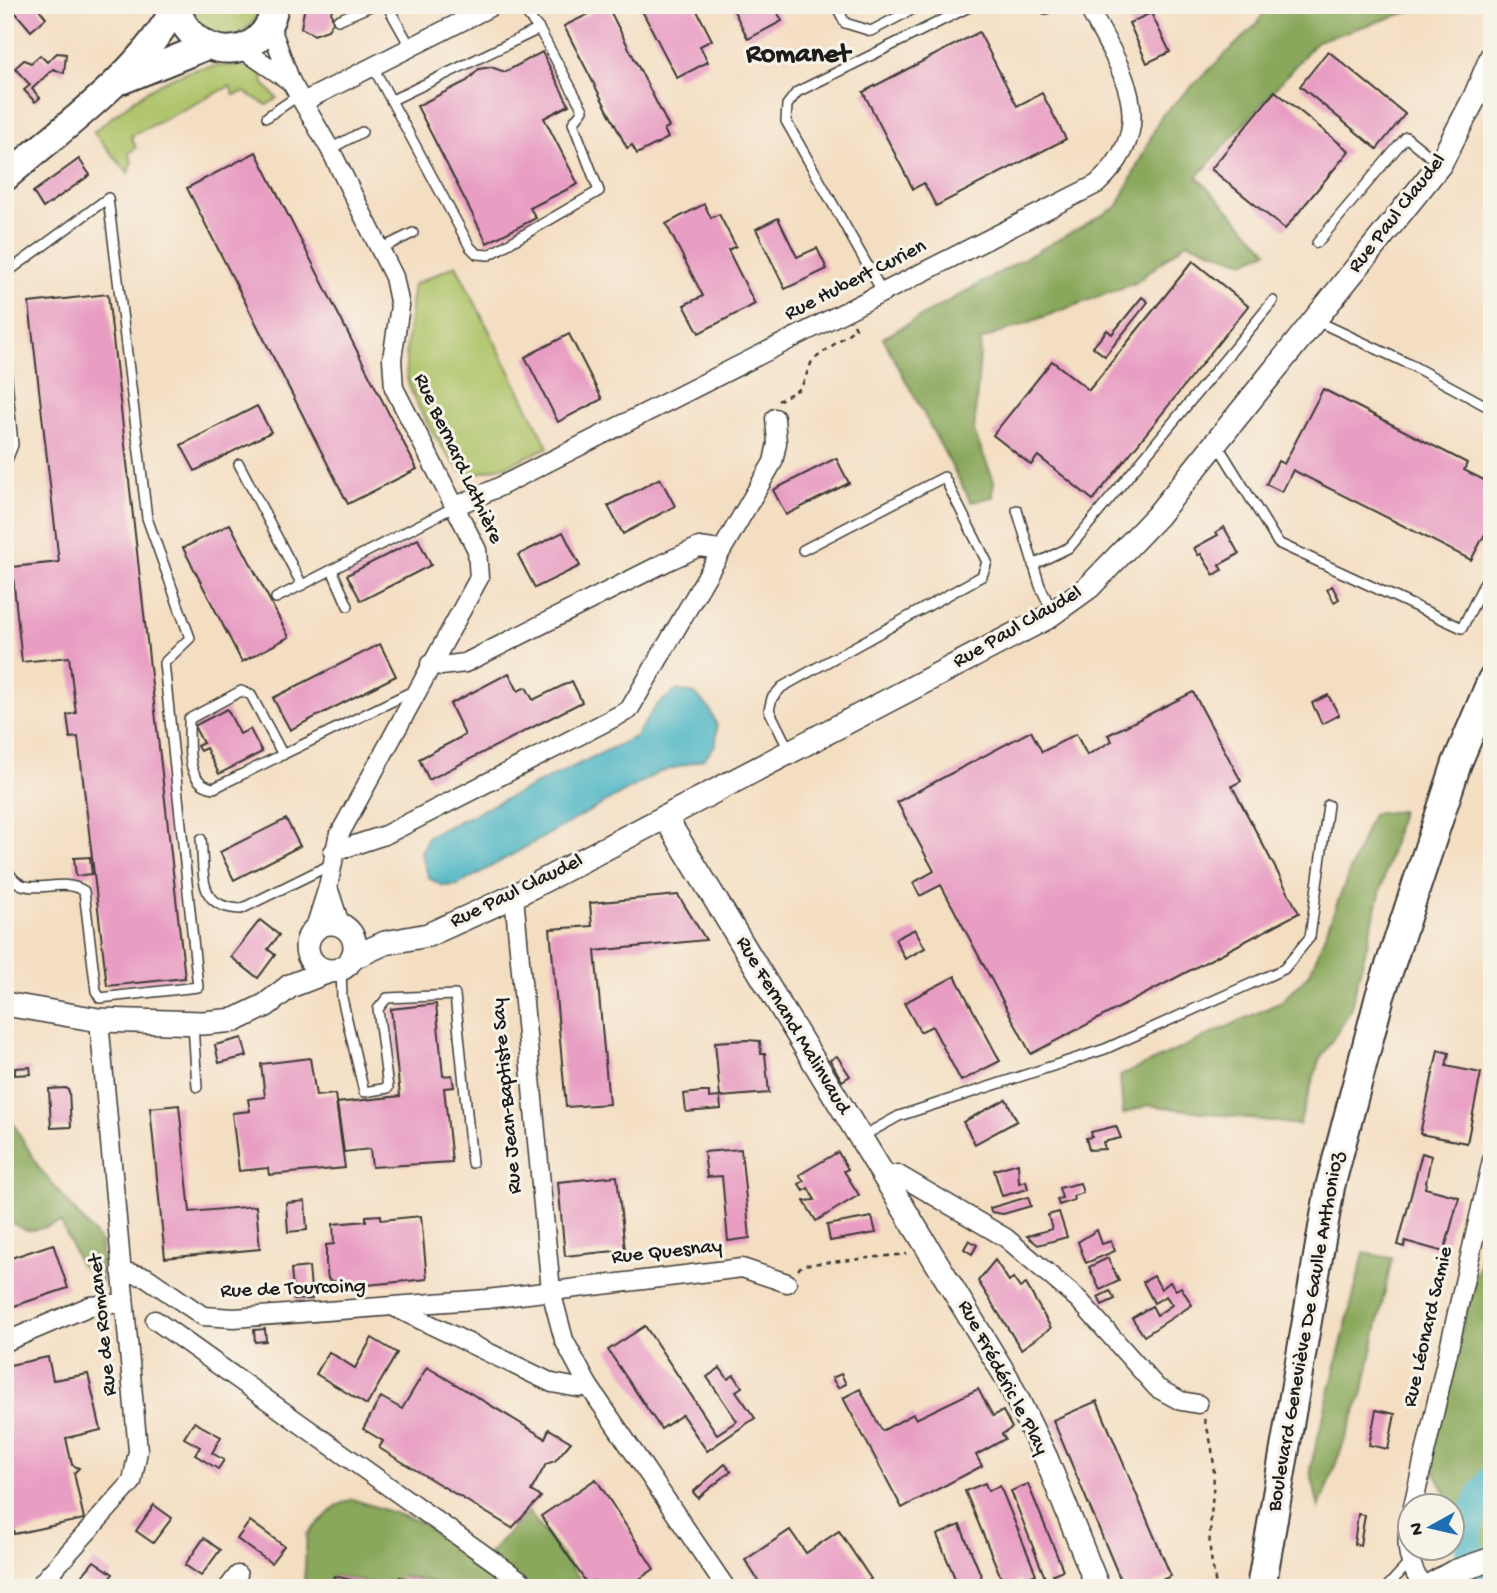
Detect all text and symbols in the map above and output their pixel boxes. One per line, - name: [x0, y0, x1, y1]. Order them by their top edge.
- district label: Romanet: [745, 39, 852, 72]
- street label: Rue Paul Claudel: [1344, 149, 1452, 279]
- street label: Rue Hubert Curien: [781, 235, 931, 327]
- street label: Rue Bernard Lathière: [407, 370, 508, 549]
- street label: Rue Paul Claudel: [949, 581, 1087, 675]
- street label: Rue Paul Claudel: [447, 849, 587, 935]
- street label: Rue Fernand Malinvaud: [729, 933, 856, 1121]
- street label: Rue Jean-Baptiste Say: [487, 997, 529, 1195]
- street label: Boulevard Geneviève De Gaulle Anthonioz: [1263, 1150, 1351, 1515]
- street label: Rue Quesnay: [610, 1235, 724, 1271]
- street label: Rue Léonard Samie: [1398, 1243, 1460, 1410]
- street label: Rue de Romanet: [84, 1250, 124, 1397]
- street label: Rue de Tourcoing: [220, 1275, 366, 1305]
- street label: Rue Frédéric le Play: [951, 1296, 1053, 1460]
- north arrow: [1396, 1492, 1466, 1562]
- text: N: [1405, 1521, 1430, 1537]

